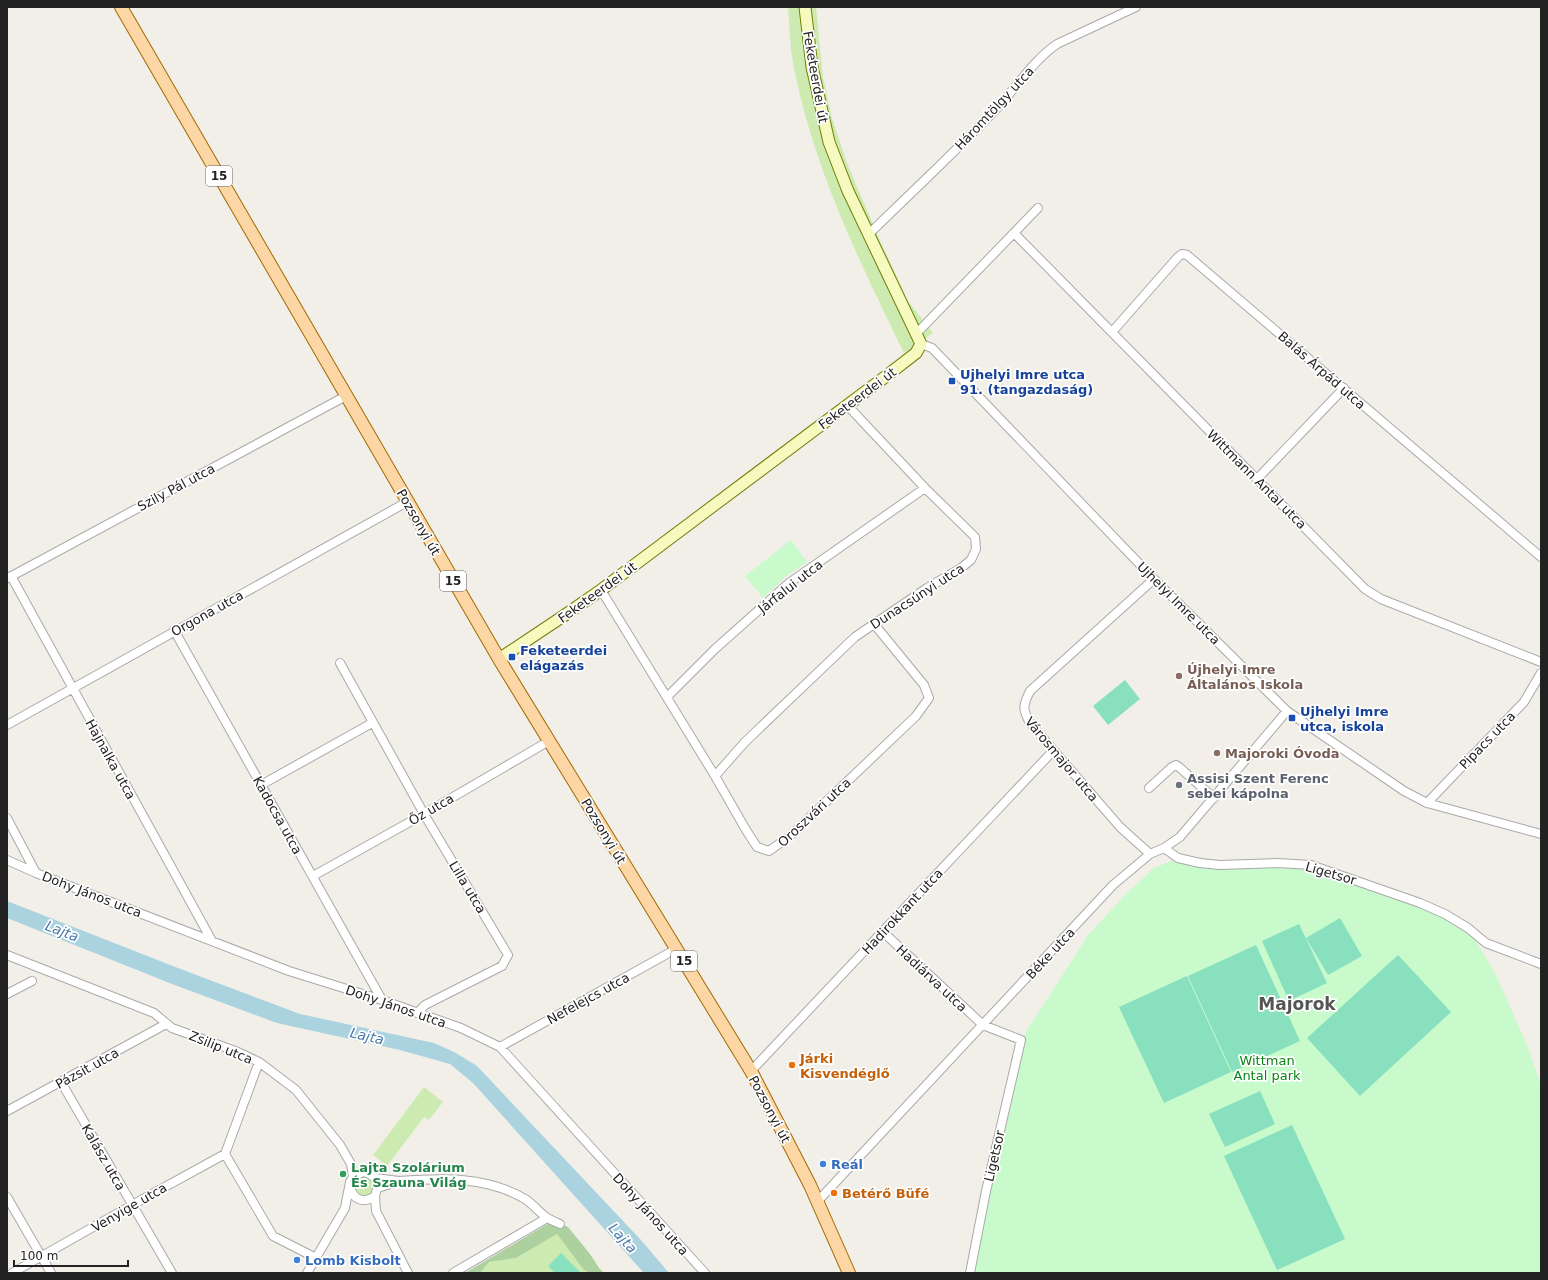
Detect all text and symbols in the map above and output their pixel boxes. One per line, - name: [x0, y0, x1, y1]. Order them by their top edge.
- street label: Feketeerdei út: [800, 30, 831, 124]
- street label: Háromtölgy utca: [952, 64, 1037, 153]
- road number: 15: [206, 166, 232, 186]
- street label: Balás Árpád utca: [1275, 328, 1368, 412]
- street label: Feketeerdei út: [816, 364, 899, 432]
- place label: Ujhelyi Imre utca 91. (tangazdaság): [960, 367, 1093, 397]
- marker: Ujhelyi Imre utca 91. (tangazdaság): [947, 376, 957, 386]
- street label: Wittmann Antal utca: [1204, 427, 1309, 532]
- street label: Szily Pál utca: [135, 461, 218, 514]
- street label: Pozsonyi út: [394, 486, 444, 558]
- street label: Járfalui utca: [754, 557, 826, 617]
- street label: Feketeerdei út: [555, 559, 639, 626]
- street label: Ujhelyi Imre utca: [1134, 559, 1223, 648]
- street label: Dunacsúnyi utca: [868, 561, 967, 632]
- road number: 15: [440, 571, 466, 591]
- street label: Orgona utca: [168, 587, 246, 639]
- place label: Feketeerdei elágazás: [520, 643, 607, 673]
- marker: Feketeerdei elágazás: [507, 652, 517, 662]
- place label: Újhelyi Imre Általános Iskola: [1187, 662, 1303, 692]
- marker: Újhelyi Imre Általános Iskola: [1174, 671, 1184, 681]
- place label: Ujhelyi Imre utca, iskola: [1300, 704, 1389, 734]
- street label: Pipacs utca: [1456, 709, 1518, 772]
- marker: Ujhelyi Imre utca, iskola: [1287, 713, 1297, 723]
- street label: Városmajor utca: [1022, 714, 1101, 805]
- street label: Hajnalka utca: [82, 717, 139, 802]
- place label: Majoroki Óvoda: [1225, 746, 1340, 761]
- marker: Majoroki Óvoda: [1212, 748, 1222, 758]
- place label: Assisi Szent Ferenc sebei kápolna: [1187, 771, 1329, 801]
- street label: Kadocsa utca: [250, 774, 305, 857]
- street label: Oroszvári utca: [775, 775, 854, 850]
- marker: Assisi Szent Ferenc sebei kápolna: [1174, 780, 1184, 790]
- street label: Őz utca: [406, 791, 456, 828]
- street label: Pozsonyi út: [578, 796, 629, 867]
- street label: Lilla utca: [446, 858, 489, 916]
- street label: Ligetsor: [1304, 859, 1359, 888]
- street label: Hadirokkant utca: [859, 866, 946, 957]
- street label: Dohy János utca: [40, 869, 144, 920]
- water label: Lajta: [43, 917, 81, 945]
- street label: Béke utca: [1023, 925, 1078, 982]
- street label: Hadiárva utca: [893, 942, 970, 1015]
- road number: 15: [671, 951, 697, 971]
- street label: Nefelejcs utca: [544, 970, 632, 1027]
- street label: Dohy János utca: [344, 982, 448, 1031]
- district label: Majorok: [1258, 994, 1336, 1014]
- water label: Lajta: [348, 1024, 386, 1048]
- street label: Zsilip utca: [187, 1028, 255, 1067]
- street label: Pázsit utca: [53, 1045, 122, 1092]
- place label: Járki Kisvendéglő: [799, 1051, 890, 1081]
- park label: Wittman Antal park: [1233, 1053, 1301, 1083]
- marker: Járki Kisvendéglő: [787, 1060, 797, 1070]
- street label: Pozsonyi út: [746, 1073, 794, 1145]
- street label: Kalász utca: [79, 1121, 129, 1193]
- street label: Ligetsor: [981, 1128, 1008, 1183]
- place label: Reál: [831, 1157, 863, 1172]
- marker: Reál: [818, 1159, 828, 1169]
- place label: Lajta Szolárium És Szauna Világ: [351, 1160, 466, 1190]
- marker: Lajta Szolárium És Szauna Világ: [338, 1169, 348, 1179]
- street label: Dohy János utca: [610, 1170, 691, 1259]
- street label: Venyige utca: [89, 1180, 169, 1235]
- place label: Betérő Büfé: [842, 1186, 929, 1201]
- marker: Betérő Büfé: [829, 1188, 839, 1198]
- water label: Lajta: [606, 1220, 640, 1256]
- scale bar: [14, 1242, 128, 1268]
- text: 100 m: [20, 1249, 58, 1263]
- place label: Lomb Kisbolt: [305, 1253, 401, 1268]
- marker: Lomb Kisbolt: [292, 1255, 302, 1265]

